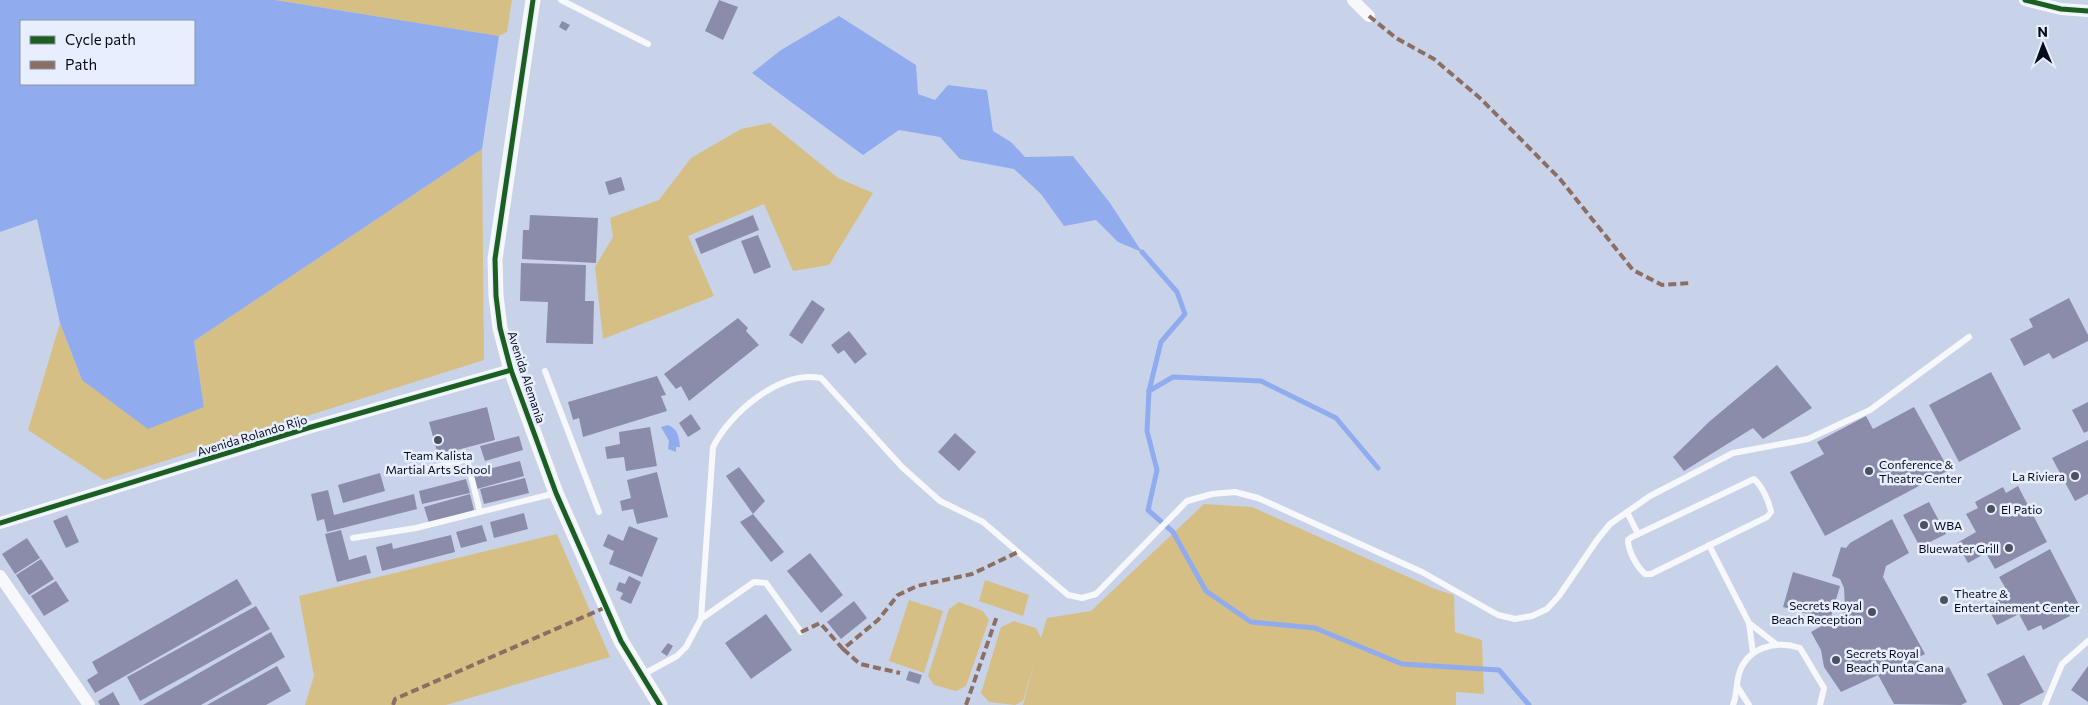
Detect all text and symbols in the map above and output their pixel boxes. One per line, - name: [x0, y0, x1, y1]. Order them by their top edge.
- legend: [20, 20, 195, 85]
- north arrow: [2018, 20, 2068, 70]
- text: N: [2037, 23, 2048, 40]
- text: Cycle path: [65, 30, 136, 48]
- text: Path: [65, 55, 97, 73]
- street label: Avenida Alemania: [505, 329, 549, 425]
- street label: Avenida Rolando Rijo: [195, 412, 309, 458]
- marker: Team Kalista Martial Arts School: [432, 434, 444, 446]
- place label: Team Kalista Martial Arts School: [385, 448, 491, 476]
- place label: Conference & Theatre Center: [1879, 457, 1962, 485]
- marker: Conference & Theatre Center: [1863, 465, 1875, 477]
- place label: La Riviera: [2012, 469, 2065, 483]
- marker: La Riviera: [2069, 470, 2081, 482]
- place label: El Patio: [2001, 502, 2042, 516]
- marker: El Patio: [1985, 503, 1997, 515]
- place label: WBA: [1934, 518, 1962, 532]
- marker: WBA: [1918, 519, 1930, 531]
- place label: Bluewater Grill: [1919, 541, 1999, 555]
- marker: Bluewater Grill: [2003, 542, 2015, 554]
- place label: Theatre & Entertainement Center: [1954, 586, 2080, 614]
- marker: Theatre & Entertainement Center: [1938, 594, 1950, 606]
- place label: Secrets Royal Beach Reception: [1771, 598, 1862, 626]
- marker: Secrets Royal Beach Reception: [1866, 606, 1878, 618]
- place label: Secrets Royal Beach Punta Cana: [1846, 646, 1944, 674]
- marker: Secrets Royal Beach Punta Cana: [1830, 654, 1842, 666]

